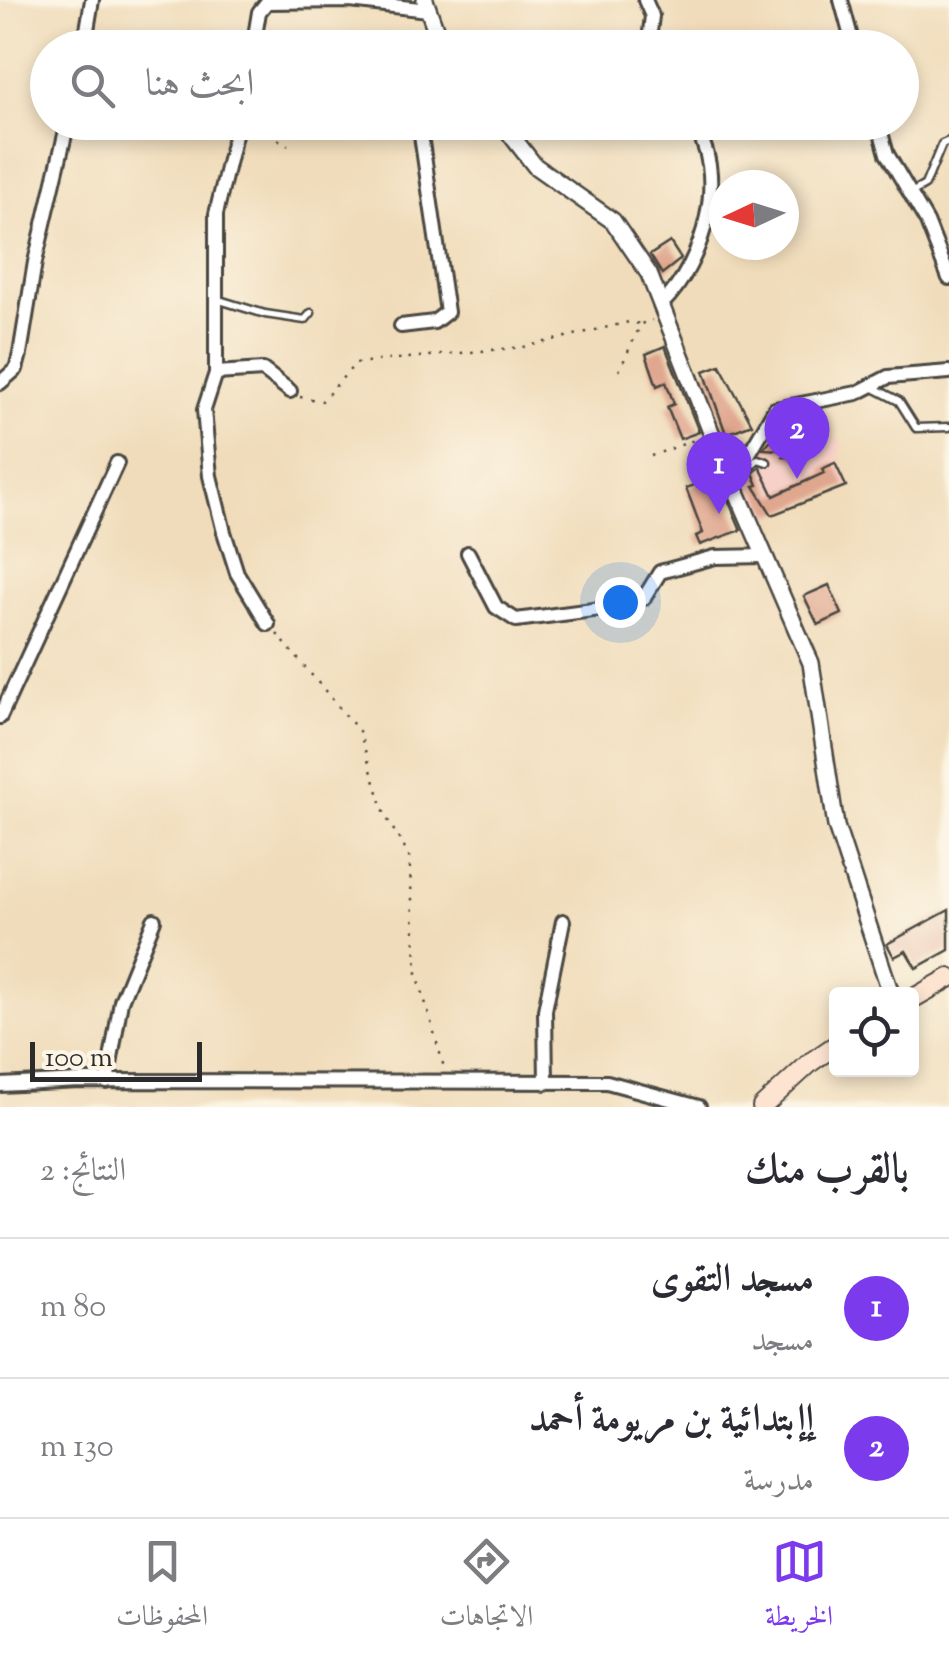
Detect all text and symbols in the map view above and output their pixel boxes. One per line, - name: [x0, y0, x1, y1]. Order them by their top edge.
- search box: [30, 30, 919, 140]
- icon: search: [65, 58, 120, 113]
- text: ابحث هنا: [145, 59, 254, 113]
- north arrow: [709, 170, 799, 260]
- pin: 2: [764, 396, 830, 479]
- pin: 1: [686, 432, 752, 514]
- your location: [595, 577, 646, 628]
- map controls: [829, 987, 919, 1077]
- button: locate: [829, 987, 919, 1077]
- scale bar: [30, 1037, 202, 1082]
- text: 100 m: [45, 1039, 113, 1079]
- text: بالقرب منك: [745, 1142, 909, 1202]
- text: النتائج: 2: [40, 1149, 126, 1195]
- text: مسجد التقوى: [651, 1254, 814, 1308]
- text: 80 m: [40, 1285, 106, 1331]
- text: 1: [871, 1285, 882, 1331]
- text: مسجد: [751, 1319, 814, 1365]
- text: إإبتدائية بن مريومة أحمد: [529, 1394, 814, 1448]
- text: 130 m: [40, 1425, 114, 1471]
- text: 2: [869, 1425, 884, 1471]
- text: مدرسة: [743, 1459, 814, 1505]
- tab: المحفوظات: [116, 1534, 208, 1643]
- tab: الاتجاهات: [440, 1534, 533, 1643]
- tab: الخريطة: [765, 1534, 833, 1643]

